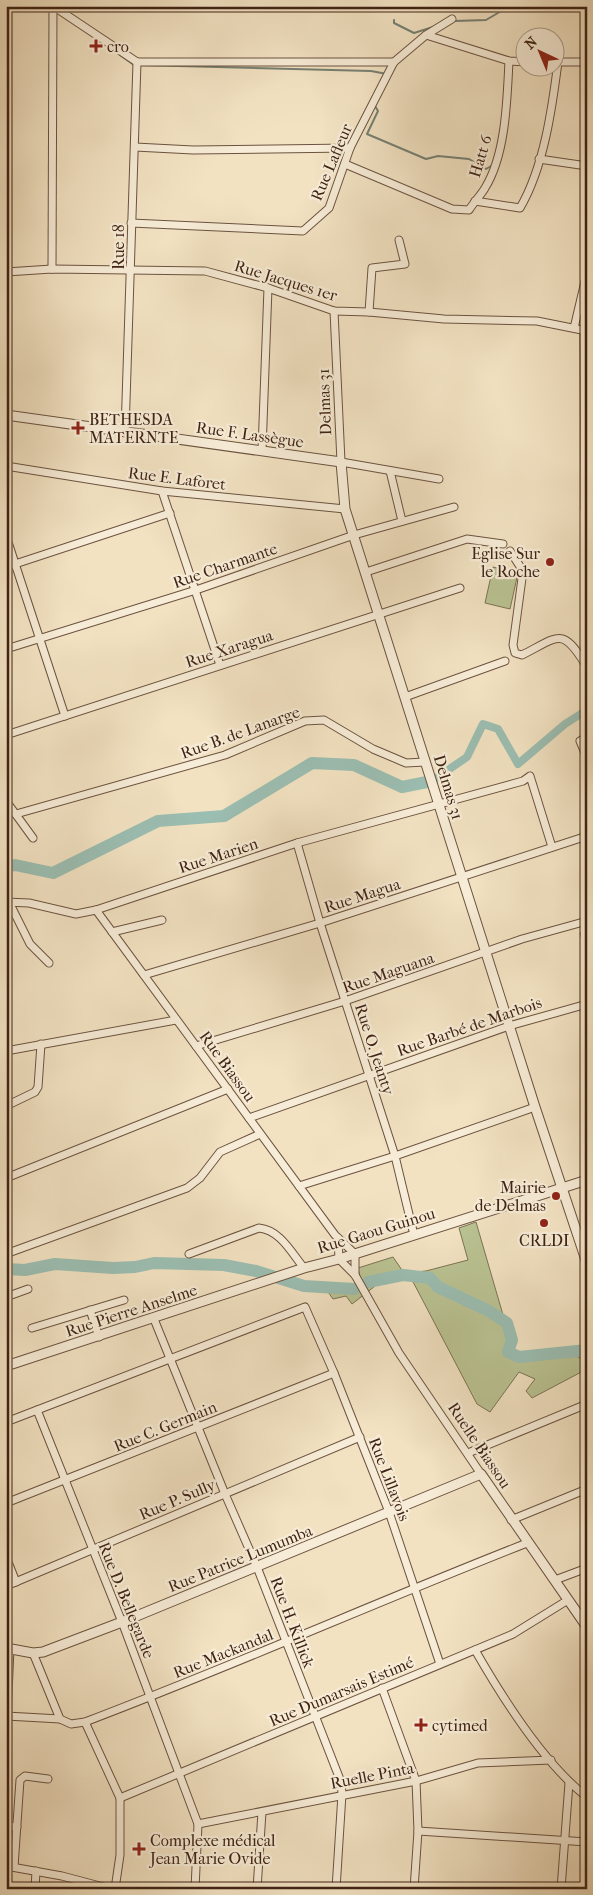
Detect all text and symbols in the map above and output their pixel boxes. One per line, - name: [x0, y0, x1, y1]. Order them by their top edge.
- north arrow: [516, 28, 566, 78]
- text: N: [522, 33, 541, 53]
- place label: cro: [107, 37, 129, 56]
- marker: cro: [89, 39, 103, 53]
- street label: Rue Lafleur: [307, 121, 356, 203]
- street label: Hatt 6: [465, 132, 496, 180]
- street label: Rue 18: [109, 224, 128, 270]
- street label: Rue Jacques 1er: [232, 256, 340, 305]
- street label: Delmas 31: [314, 368, 335, 436]
- place label: BETHESDA MATERNTE: [89, 410, 179, 447]
- street label: Rue F. Lassègue: [195, 418, 305, 451]
- marker: BETHESDA MATERNTE: [71, 421, 85, 435]
- street label: Rue E. Laforet: [127, 463, 227, 494]
- street label: Rue Charmante: [170, 539, 280, 592]
- place label: Eglise Sur le Roche: [471, 544, 540, 581]
- marker: Eglise Sur le Roche: [544, 556, 556, 568]
- street label: Rue Xaragua: [183, 625, 276, 672]
- street label: Rue B. de Lanarge: [178, 702, 302, 763]
- street label: Delmas 31: [430, 752, 467, 822]
- street label: Rue Marien: [176, 834, 261, 877]
- street label: Rue Magua: [322, 874, 403, 917]
- street label: Rue Maguana: [340, 948, 437, 997]
- street label: Rue Barbé de Marbois: [394, 993, 544, 1060]
- street label: Rue O. Jeanty: [351, 1001, 398, 1098]
- street label: Rue Biassou: [196, 1027, 260, 1105]
- place label: Mairie de Delmas: [475, 1178, 546, 1215]
- marker: Mairie de Delmas: [550, 1190, 562, 1202]
- street label: Rue Gaou Guinou: [315, 1204, 437, 1257]
- marker: CRLDI: [538, 1217, 550, 1229]
- place label: CRLDI: [519, 1231, 569, 1250]
- street label: Rue Pierre Anselme: [63, 1280, 200, 1341]
- street label: Rue C. Germain: [111, 1397, 220, 1456]
- street label: Ruelle Biassou: [444, 1399, 515, 1492]
- street label: Rue Lillavois: [365, 1435, 414, 1524]
- street label: Rue P. Sully: [136, 1475, 219, 1524]
- street label: Rue Patrice Lumumba: [165, 1521, 316, 1596]
- street label: Rue D. Bellegarde: [95, 1539, 159, 1661]
- street label: Rue H. Killick: [266, 1574, 319, 1671]
- street label: Rue Mackandal: [170, 1625, 276, 1682]
- street label: Rue Dumarsais Estimé: [266, 1652, 416, 1731]
- place label: cytimed: [432, 1716, 488, 1735]
- marker: cytimed: [414, 1718, 428, 1732]
- street label: Ruelle Pinta: [329, 1758, 416, 1793]
- place label: Complexe médical Jean Marie Ovide: [148, 1831, 276, 1868]
- marker: Complexe médical Jean Marie Ovide: [132, 1842, 146, 1856]

